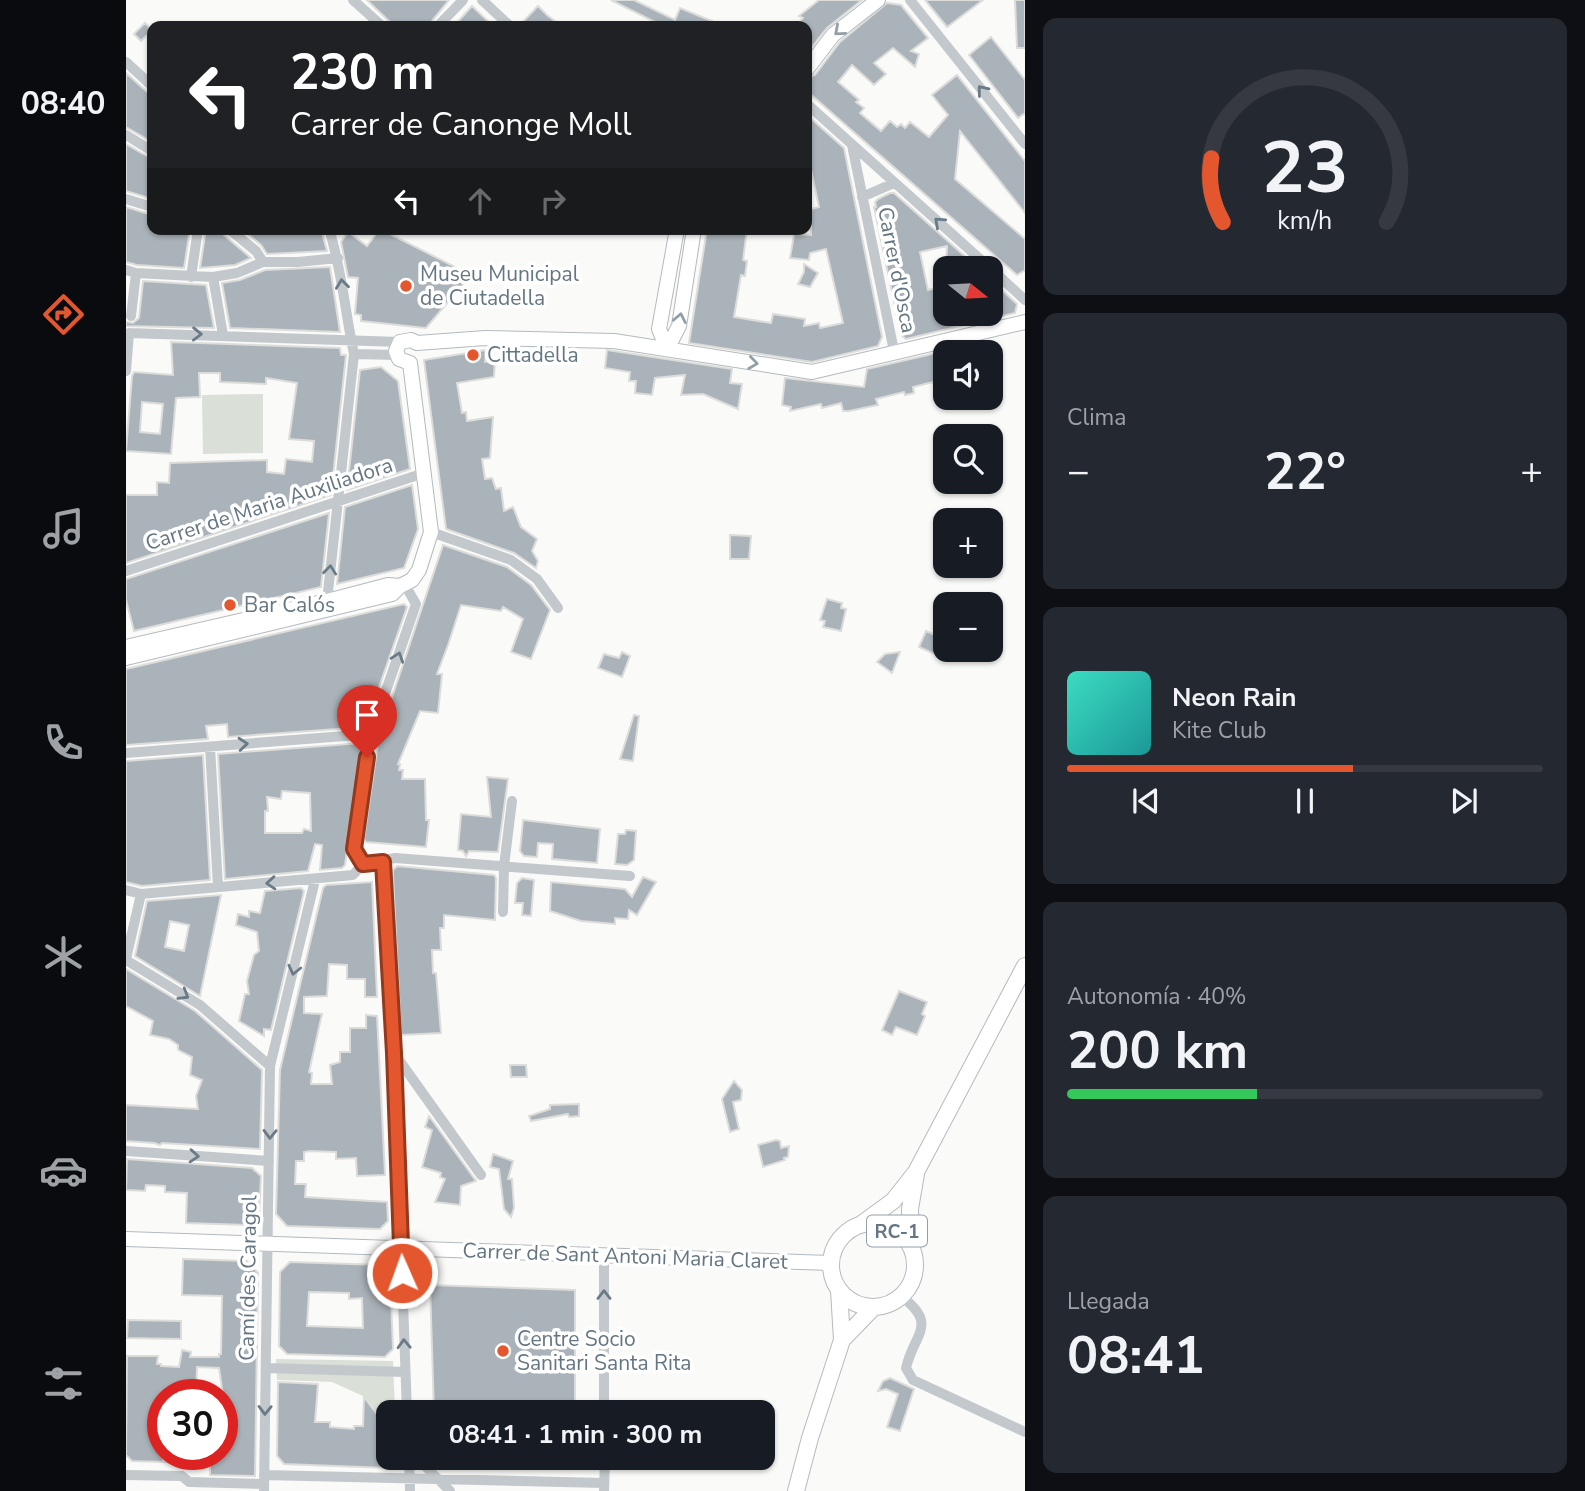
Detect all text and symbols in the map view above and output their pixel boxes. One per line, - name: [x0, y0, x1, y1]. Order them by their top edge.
- one-way arrow: [834, 23, 847, 35]
- text: 230 m: [290, 39, 434, 106]
- icon: left: [175, 49, 266, 140]
- text: 08:40: [21, 82, 105, 125]
- one-way arrow: [978, 86, 991, 98]
- text: Carrer de Canonge Moll: [290, 103, 632, 146]
- text: 23: [1261, 119, 1349, 219]
- icon: left: [388, 182, 426, 220]
- icon: ahead: [461, 182, 499, 220]
- icon: right: [534, 182, 572, 220]
- text: km/h: [1277, 204, 1333, 238]
- street label: Carrer d'Osca: [871, 205, 923, 335]
- one-way arrow: [934, 218, 947, 231]
- north arrow: [933, 256, 1003, 326]
- map controls: [933, 256, 1003, 662]
- place label: Museu Municipal de Ciutadella: [420, 260, 580, 312]
- one-way arrow: [334, 278, 349, 289]
- marker: Museu Municipal de Ciutadella: [398, 278, 414, 294]
- icon: directions: [39, 290, 88, 339]
- one-way arrow: [672, 312, 687, 324]
- one-way arrow: [192, 326, 203, 342]
- button: sound: [933, 340, 1003, 410]
- place label: Cittadella: [487, 341, 579, 369]
- marker: Cittadella: [465, 347, 481, 363]
- one-way arrow: [747, 356, 758, 371]
- text: Clima: [1067, 402, 1127, 433]
- button: search: [933, 424, 1003, 494]
- text: 22°: [1264, 436, 1346, 507]
- text: −: [1067, 446, 1090, 497]
- text: +: [1520, 446, 1543, 497]
- street label: Carrer de Maria Auxiliadora: [142, 451, 396, 557]
- icon: music: [39, 504, 88, 553]
- button: +: [933, 508, 1003, 578]
- one-way arrow: [323, 564, 338, 576]
- place label: Bar Calós: [244, 591, 335, 619]
- button: −: [933, 592, 1003, 662]
- marker: Bar Calós: [222, 597, 238, 613]
- one-way arrow: [390, 651, 404, 664]
- text: Neon Rain: [1172, 680, 1297, 715]
- pin: [337, 685, 397, 757]
- icon: arrive: [348, 696, 386, 734]
- text: Kite Club: [1172, 715, 1266, 746]
- icon: phone: [39, 718, 88, 767]
- one-way arrow: [238, 737, 249, 752]
- icon: previous: [1127, 782, 1165, 820]
- icon: pause: [1286, 782, 1324, 820]
- icon: next: [1445, 782, 1483, 820]
- one-way arrow: [265, 876, 276, 891]
- icon: climate: [39, 932, 88, 981]
- one-way arrow: [288, 964, 302, 976]
- text: Autonomía · 40%: [1067, 981, 1247, 1012]
- one-way arrow: [177, 987, 190, 1000]
- text: 200 km: [1067, 1015, 1248, 1086]
- one-way arrow: [262, 1129, 277, 1140]
- icon: car: [39, 1146, 88, 1195]
- one-way arrow: [189, 1148, 200, 1163]
- street label: Camí des Caragol: [233, 1194, 263, 1361]
- road number: RC-1: [867, 1216, 927, 1246]
- position arrow: [365, 1236, 439, 1310]
- street label: Carrer de Sant Antoni Maria Claret: [462, 1236, 789, 1276]
- text: Llegada: [1067, 1286, 1150, 1317]
- one-way arrow: [596, 1289, 612, 1300]
- text: 08:41: [1067, 1320, 1205, 1391]
- place label: Centre Socio Sanitari Santa Rita: [517, 1325, 691, 1377]
- one-way arrow: [397, 1338, 412, 1349]
- marker: Centre Socio Sanitari Santa Rita: [495, 1343, 511, 1359]
- icon: filters: [39, 1359, 88, 1408]
- speed limit sign: 30: [147, 1379, 238, 1470]
- one-way arrow: [258, 1405, 273, 1416]
- text: 08:41 · 1 min · 300 m: [449, 1417, 702, 1452]

